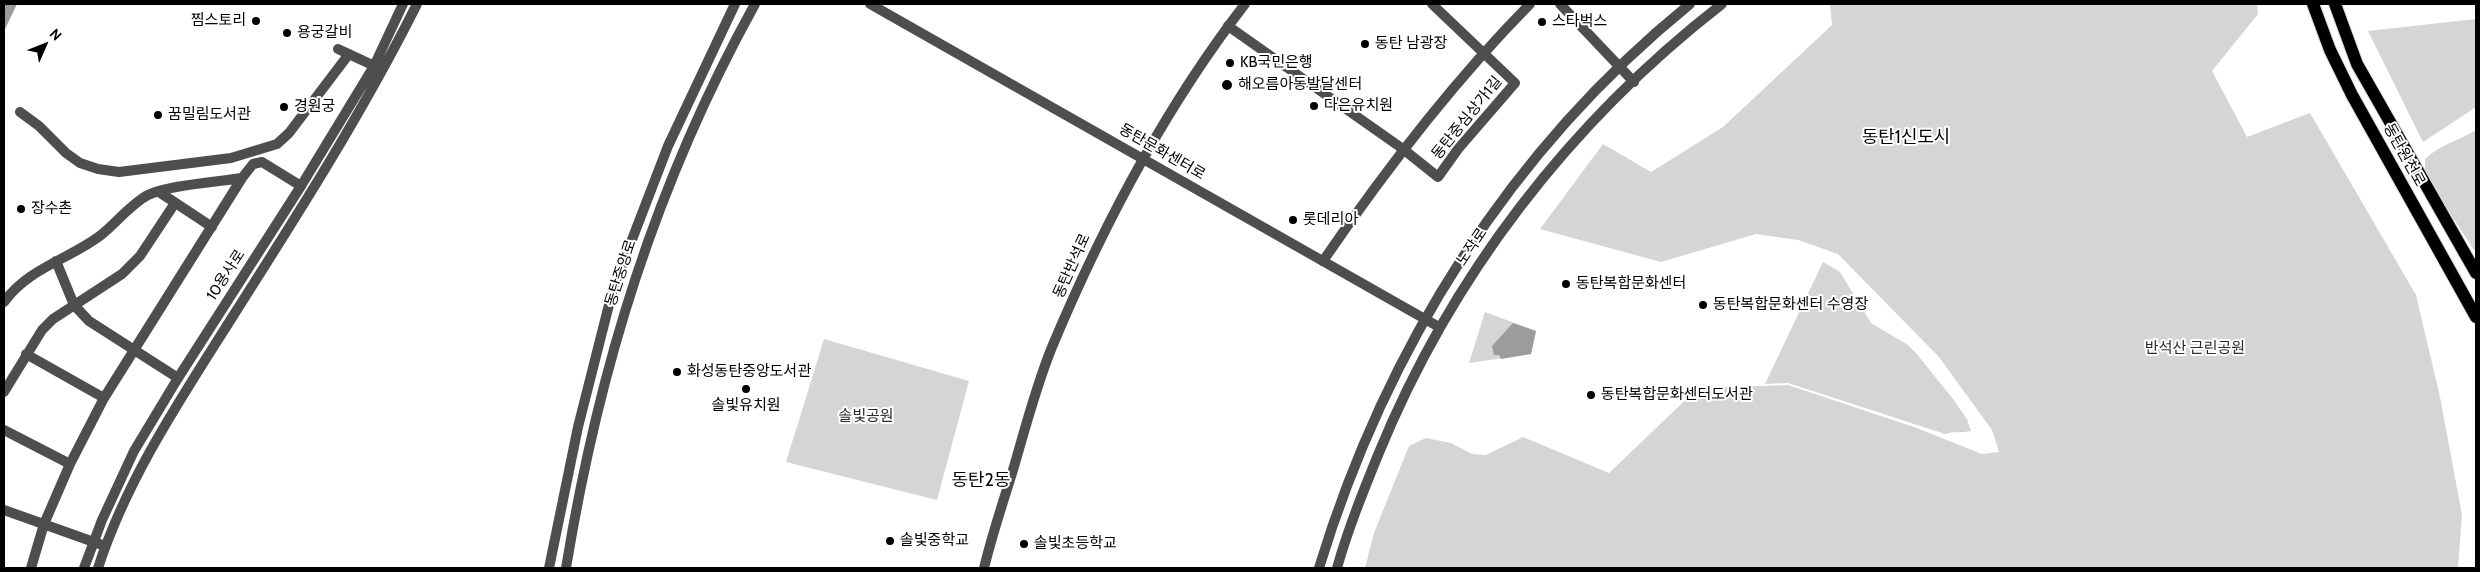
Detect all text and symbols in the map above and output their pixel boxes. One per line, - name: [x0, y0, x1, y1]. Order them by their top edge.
- place label: 찜스토리: [191, 12, 246, 30]
- place label: 스타벅스: [1552, 13, 1607, 31]
- marker: 찜스토리: [250, 15, 262, 27]
- marker: 스타벅스: [1536, 16, 1548, 28]
- north arrow: [20, 20, 70, 70]
- place label: 용궁갈비: [297, 24, 352, 42]
- text: N: [46, 25, 66, 44]
- marker: 용궁갈비: [281, 27, 293, 39]
- place label: 동탄 남광장: [1375, 35, 1447, 53]
- marker: 동탄 남광장: [1359, 38, 1371, 50]
- place label: KB국민은행: [1240, 54, 1313, 72]
- marker: KB국민은행: [1224, 57, 1236, 69]
- street label: 동탄중심상가1길: [1428, 73, 1506, 163]
- place label: 해오름아동발달센터: [1238, 76, 1362, 94]
- marker: 해오름아동발달센터: [1220, 78, 1234, 92]
- place label: 다은유치원: [1324, 97, 1393, 115]
- place label: 경원궁: [294, 98, 335, 116]
- marker: 다은유치원: [1308, 100, 1320, 112]
- marker: 경원궁: [278, 101, 290, 113]
- place label: 꿈밀림도서관: [168, 106, 251, 124]
- marker: 꿈밀림도서관: [152, 109, 164, 121]
- street label: 동탄문화센터로: [1116, 120, 1208, 184]
- street label: 동탄원천로: [2379, 120, 2429, 190]
- district label: 동탄1신도시: [1862, 127, 1950, 149]
- place label: 장수촌: [31, 200, 72, 218]
- marker: 장수촌: [15, 203, 27, 215]
- place label: 롯데리아: [1303, 211, 1358, 229]
- marker: 롯데리아: [1287, 214, 1299, 226]
- street label: 노작로: [1453, 225, 1491, 269]
- street label: 동탄반석로: [1050, 231, 1094, 301]
- street label: 동탄중앙로: [602, 237, 640, 309]
- street label: 10용사로: [203, 246, 249, 304]
- place label: 동탄복합문화센터: [1576, 275, 1686, 293]
- marker: 동탄복합문화센터: [1560, 278, 1572, 290]
- place label: 동탄복합문화센터 수영장: [1713, 296, 1868, 314]
- marker: 동탄복합문화센터 수영장: [1697, 299, 1709, 311]
- park label: 반석산 근린공원: [2145, 340, 2245, 358]
- place label: 화성동탄중앙도서관: [687, 363, 811, 381]
- marker: 화성동탄중앙도서관: [671, 366, 683, 378]
- marker: 솔빛유치원: [740, 383, 752, 395]
- place label: 동탄복합문화센터도서관: [1601, 386, 1753, 404]
- marker: 동탄복합문화센터도서관: [1585, 389, 1597, 401]
- place label: 솔빛유치원: [712, 397, 780, 415]
- park label: 솔빛공원: [838, 408, 894, 426]
- district label: 동탄2동: [951, 470, 1011, 492]
- place label: 솔빛중학교: [900, 532, 969, 550]
- marker: 솔빛중학교: [884, 535, 896, 547]
- place label: 솔빛초등학교: [1034, 535, 1117, 553]
- marker: 솔빛초등학교: [1018, 538, 1030, 550]

